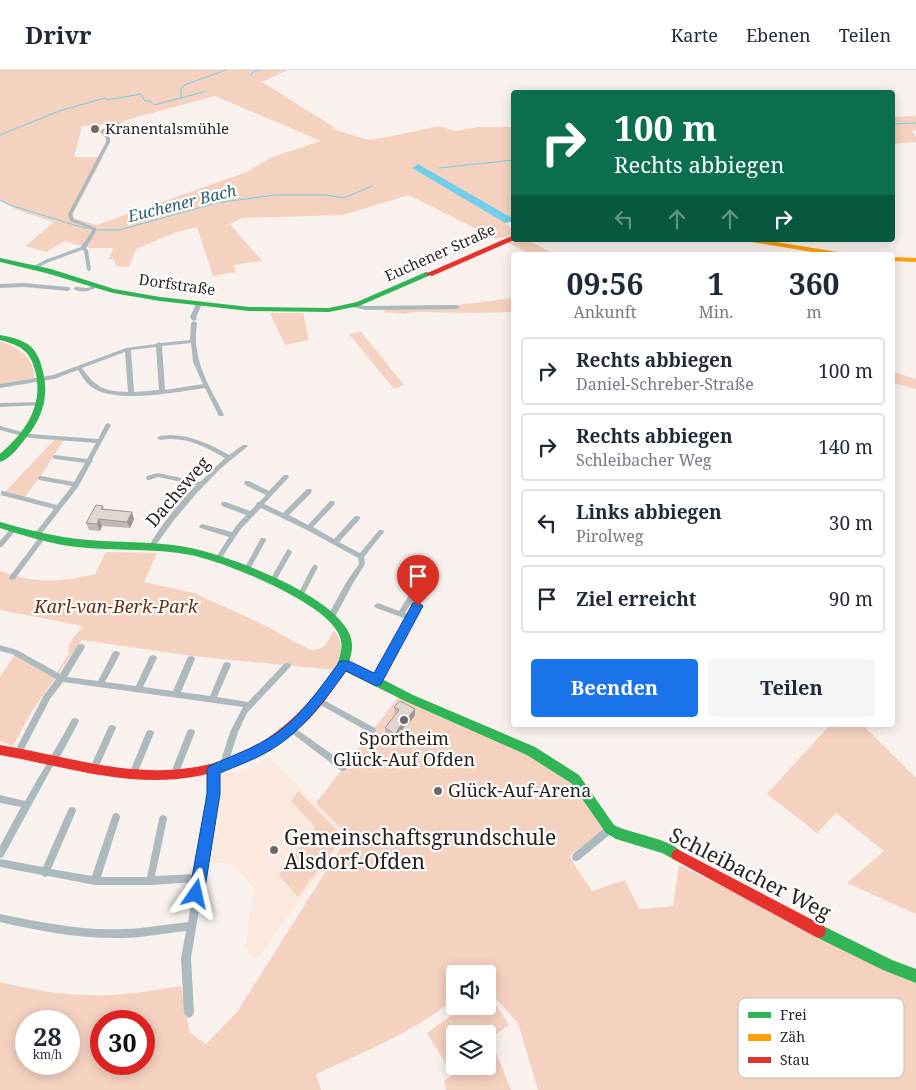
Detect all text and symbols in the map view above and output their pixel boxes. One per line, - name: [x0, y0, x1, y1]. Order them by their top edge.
- text: Drivr: [25, 18, 92, 51]
- text: Karte: [671, 23, 718, 47]
- text: Ebenen: [746, 23, 811, 47]
- text: Teilen: [839, 23, 891, 47]
- text: 100 m: [614, 104, 717, 151]
- icon: right: [531, 110, 596, 175]
- place label: Kranentalsmühle: [105, 118, 229, 138]
- marker: Kranentalsmühle: [89, 123, 101, 135]
- text: Rechts abbiegen: [614, 149, 784, 179]
- water label: Euchener Bach: [124, 179, 239, 227]
- icon: left: [610, 205, 638, 233]
- icon: ahead: [663, 205, 691, 233]
- icon: ahead: [716, 205, 744, 233]
- icon: right: [769, 205, 797, 233]
- street label: Euchener Straße: [381, 219, 498, 285]
- text: 09:56: [566, 263, 643, 304]
- text: 1: [708, 263, 725, 304]
- text: 360: [789, 263, 840, 304]
- street label: Dorfstraße: [138, 269, 217, 299]
- text: Ankunft: [573, 301, 636, 323]
- text: Min.: [699, 301, 733, 323]
- text: m: [807, 301, 822, 323]
- text: Rechts abbiegen: [576, 347, 733, 373]
- icon: right: [533, 357, 561, 385]
- text: 100 m: [818, 358, 873, 384]
- text: Daniel-Schreber-Straße: [576, 373, 754, 395]
- text: Rechts abbiegen: [576, 423, 733, 449]
- icon: right: [533, 433, 561, 461]
- text: 140 m: [818, 434, 873, 460]
- text: Schleibacher Weg: [576, 449, 711, 471]
- street label: Dachsweg: [140, 451, 215, 532]
- text: Links abbiegen: [576, 499, 722, 525]
- icon: left: [533, 509, 561, 537]
- text: 30 m: [829, 510, 873, 536]
- text: Pirolweg: [576, 525, 643, 547]
- pin: [397, 555, 439, 606]
- icon: arrive: [404, 562, 432, 590]
- icon: arrive: [533, 585, 561, 613]
- text: Ziel erreicht: [576, 586, 697, 612]
- text: 90 m: [829, 586, 873, 612]
- park label: Karl-van-Berk-Park: [33, 594, 199, 618]
- button: Beenden: [531, 659, 698, 717]
- button: Teilen: [708, 659, 875, 717]
- marker: Sportheim Glück-Auf Ofden: [398, 714, 410, 726]
- place label: Sportheim Glück-Auf Ofden: [333, 726, 475, 771]
- place label: Glück-Auf-Arena: [448, 778, 591, 802]
- marker: Glück-Auf-Arena: [432, 785, 444, 797]
- street label: Schleibacher Weg: [665, 820, 837, 926]
- place label: Gemeinschaftsgrundschule Alsdorf-Ofden: [284, 823, 556, 875]
- marker: Gemeinschaftsgrundschule Alsdorf-Ofden: [268, 844, 280, 856]
- position arrow: [169, 867, 221, 919]
- map controls: [446, 965, 496, 1075]
- button: sound: [446, 965, 496, 1015]
- legend: [738, 998, 904, 1078]
- text: Frei: [780, 1005, 807, 1024]
- speed limit sign: 30: [90, 1010, 155, 1075]
- text: 28: [33, 1019, 62, 1053]
- button: layers: [446, 1025, 496, 1075]
- text: Zäh: [780, 1027, 805, 1046]
- text: km/h: [33, 1046, 62, 1063]
- text: Stau: [780, 1050, 809, 1069]

